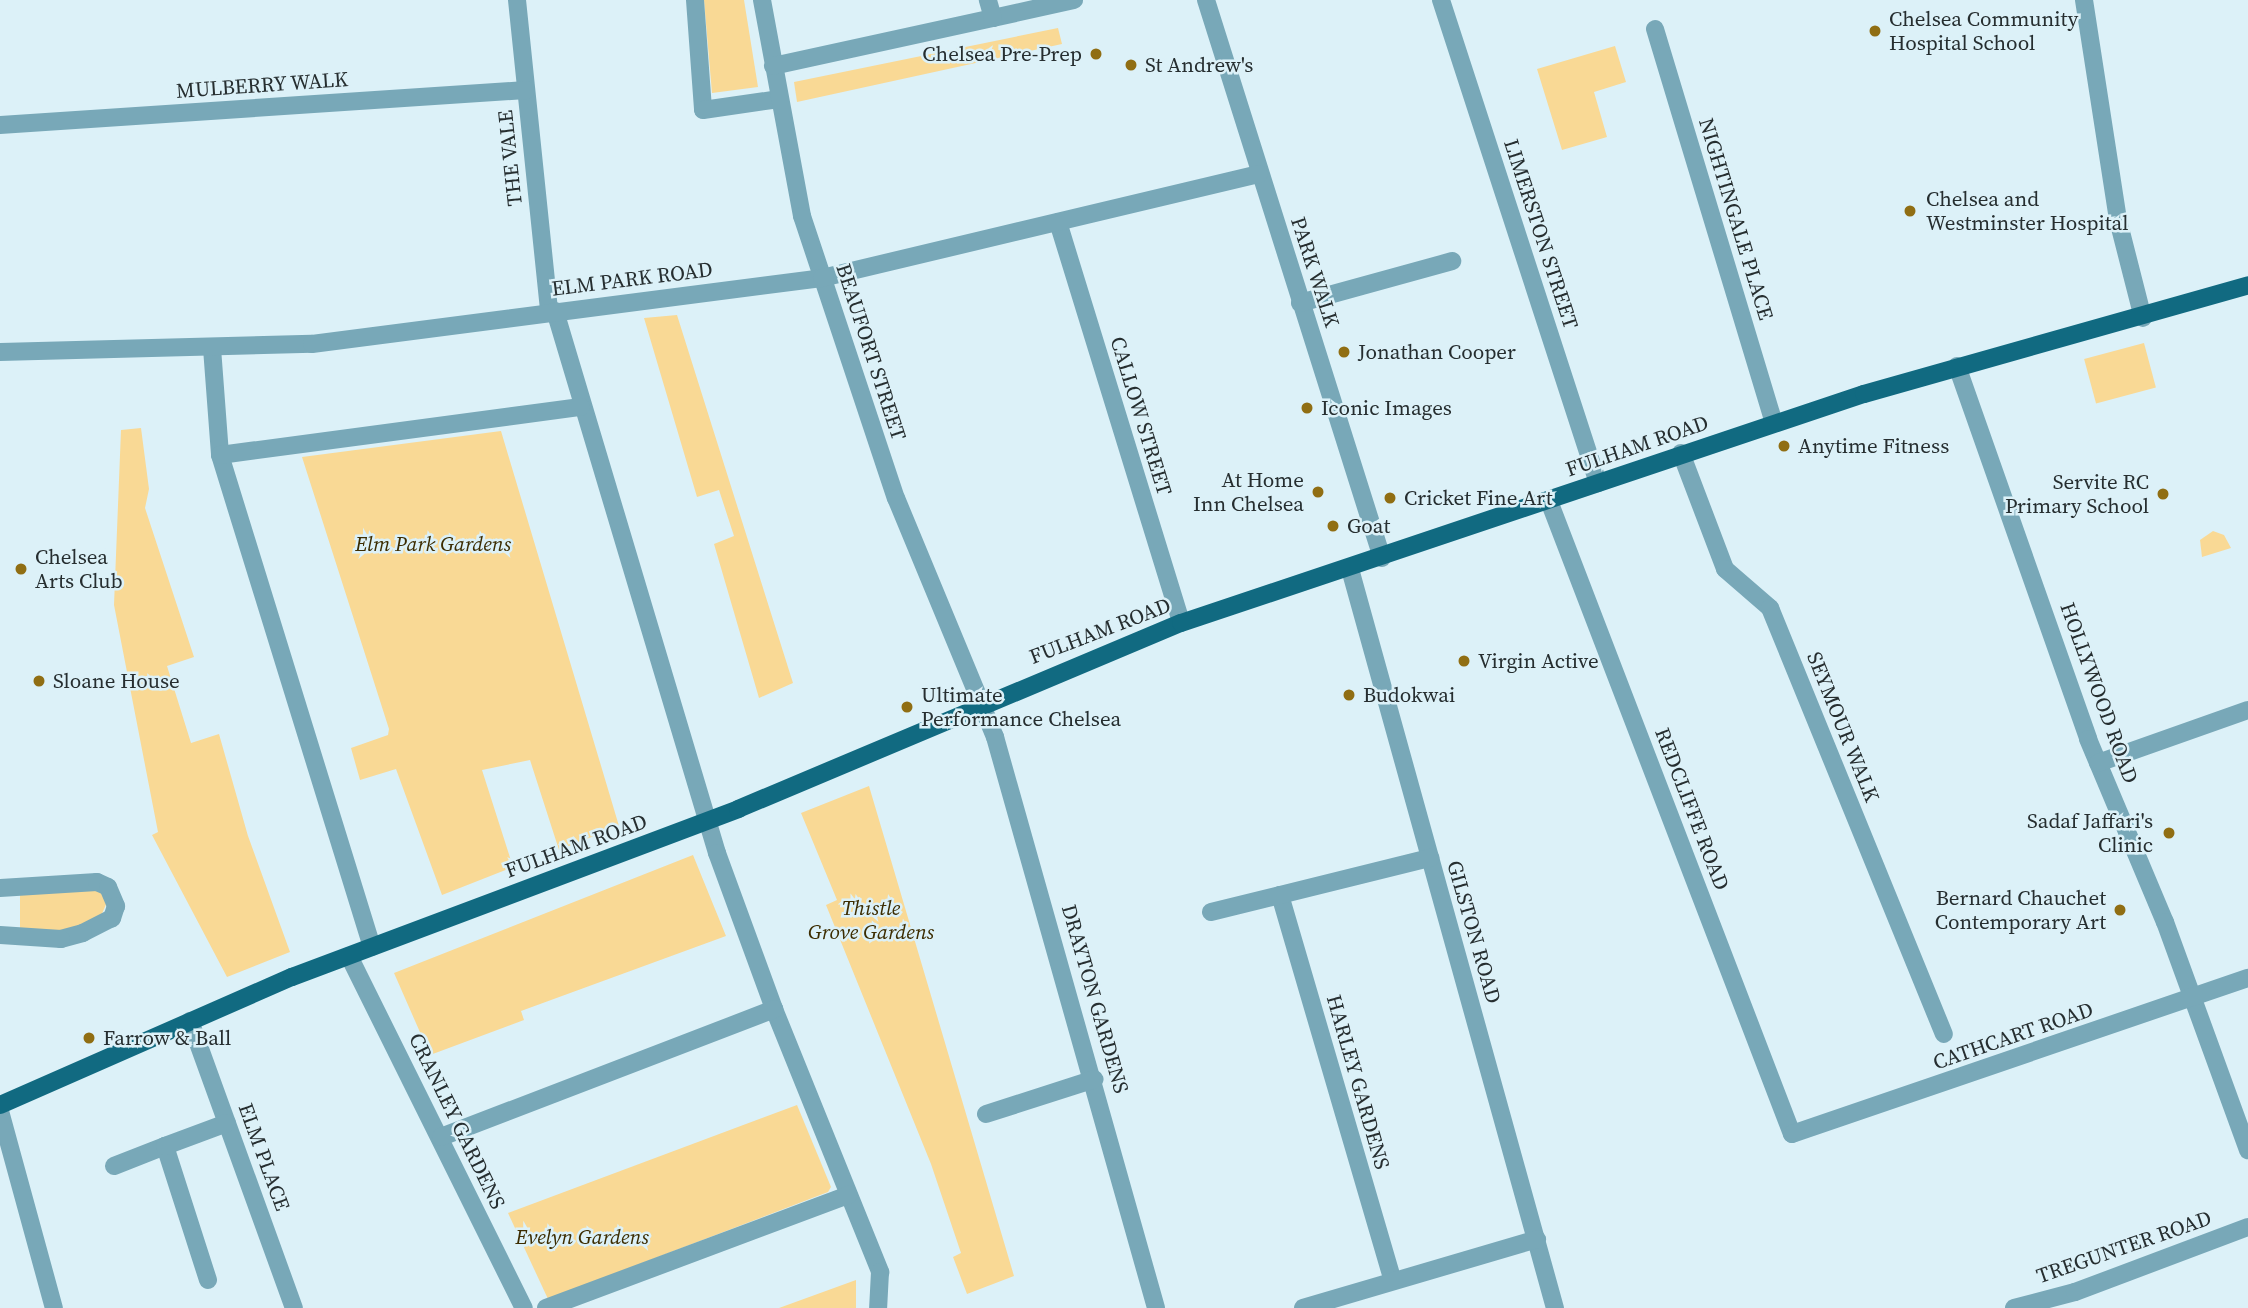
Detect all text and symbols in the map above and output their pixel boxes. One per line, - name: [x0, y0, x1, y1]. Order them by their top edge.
- place label: Chelsea Community Hospital School: [1889, 6, 2078, 56]
- marker: Chelsea Community Hospital School: [1867, 23, 1883, 39]
- place label: Chelsea Pre-Prep: [922, 41, 1082, 67]
- marker: Chelsea Pre-Prep: [1088, 46, 1104, 62]
- place label: St Andrew's: [1145, 52, 1253, 78]
- marker: St Andrew's: [1123, 57, 1139, 73]
- street label: MULBERRY WALK: [175, 66, 349, 104]
- street label: THE VALE: [492, 108, 528, 208]
- street label: NIGHTINGALE PLACE: [1693, 115, 1779, 323]
- street label: LIMERSTON STREET: [1498, 136, 1584, 332]
- place label: Chelsea and Westminster Hospital: [1926, 186, 2129, 236]
- marker: Chelsea and Westminster Hospital: [1900, 201, 1920, 221]
- street label: PARK WALK: [1285, 213, 1345, 331]
- street label: ELM PARK ROAD: [550, 257, 714, 301]
- street label: BEAUFORT STREET: [831, 260, 911, 444]
- street label: CALLOW STREET: [1105, 333, 1177, 499]
- place label: Jonathan Cooper: [1358, 339, 1516, 365]
- marker: Jonathan Cooper: [1336, 344, 1352, 360]
- place label: Iconic Images: [1321, 395, 1452, 421]
- marker: Iconic Images: [1299, 400, 1315, 416]
- street label: FULHAM ROAD: [1562, 410, 1712, 482]
- place label: Anytime Fitness: [1798, 433, 1949, 459]
- marker: Anytime Fitness: [1776, 438, 1792, 454]
- place label: At Home Inn Chelsea: [1193, 467, 1304, 517]
- place label: Servite RC Primary School: [2005, 469, 2149, 519]
- marker: At Home Inn Chelsea: [1310, 484, 1326, 500]
- place label: Cricket Fine Art: [1404, 485, 1552, 511]
- marker: Servite RC Primary School: [2155, 486, 2171, 502]
- marker: Cricket Fine Art: [1382, 490, 1398, 506]
- place label: Goat: [1347, 513, 1390, 539]
- marker: Goat: [1325, 518, 1341, 534]
- park label: Elm Park Gardens: [355, 531, 511, 557]
- place label: Chelsea Arts Club: [35, 544, 123, 594]
- marker: Chelsea Arts Club: [13, 561, 29, 577]
- street label: FULHAM ROAD: [1026, 593, 1174, 669]
- street label: HOLLYWOOD ROAD: [2055, 599, 2143, 787]
- place label: Virgin Active: [1478, 648, 1599, 674]
- street label: SEYMOUR WALK: [1801, 648, 1885, 806]
- marker: Virgin Active: [1456, 653, 1472, 669]
- place label: Sloane House: [53, 668, 180, 694]
- marker: Sloane House: [31, 673, 47, 689]
- place label: Ultimate Performance Chelsea: [921, 682, 1121, 732]
- place label: Budokwai: [1363, 682, 1455, 708]
- marker: Budokwai: [1341, 687, 1357, 703]
- marker: Ultimate Performance Chelsea: [899, 699, 915, 715]
- street label: REDCLIFFE ROAD: [1649, 724, 1735, 894]
- place label: Sadaf Jaffari's Clinic: [2027, 808, 2153, 858]
- street label: FULHAM ROAD: [502, 809, 650, 883]
- marker: Sadaf Jaffari's Clinic: [2159, 823, 2179, 843]
- street label: GILSTON ROAD: [1442, 858, 1506, 1006]
- place label: Bernard Chauchet Contemporary Art: [1935, 885, 2106, 935]
- park label: Thistle Grove Gardens: [808, 895, 934, 945]
- street label: DRAYTON GARDENS: [1056, 902, 1134, 1096]
- marker: Bernard Chauchet Contemporary Art: [2112, 902, 2128, 918]
- street label: HARLEY GARDENS: [1321, 992, 1395, 1172]
- street label: CATHCART ROAD: [1929, 997, 2097, 1075]
- place label: Farrow & Ball: [103, 1025, 231, 1051]
- street label: CRANLEY GARDENS: [403, 1029, 511, 1213]
- marker: Farrow & Ball: [81, 1030, 97, 1046]
- street label: ELM PLACE: [233, 1100, 295, 1214]
- street label: TREGUNTER ROAD: [2033, 1205, 2215, 1289]
- park label: Evelyn Gardens: [515, 1224, 649, 1250]

